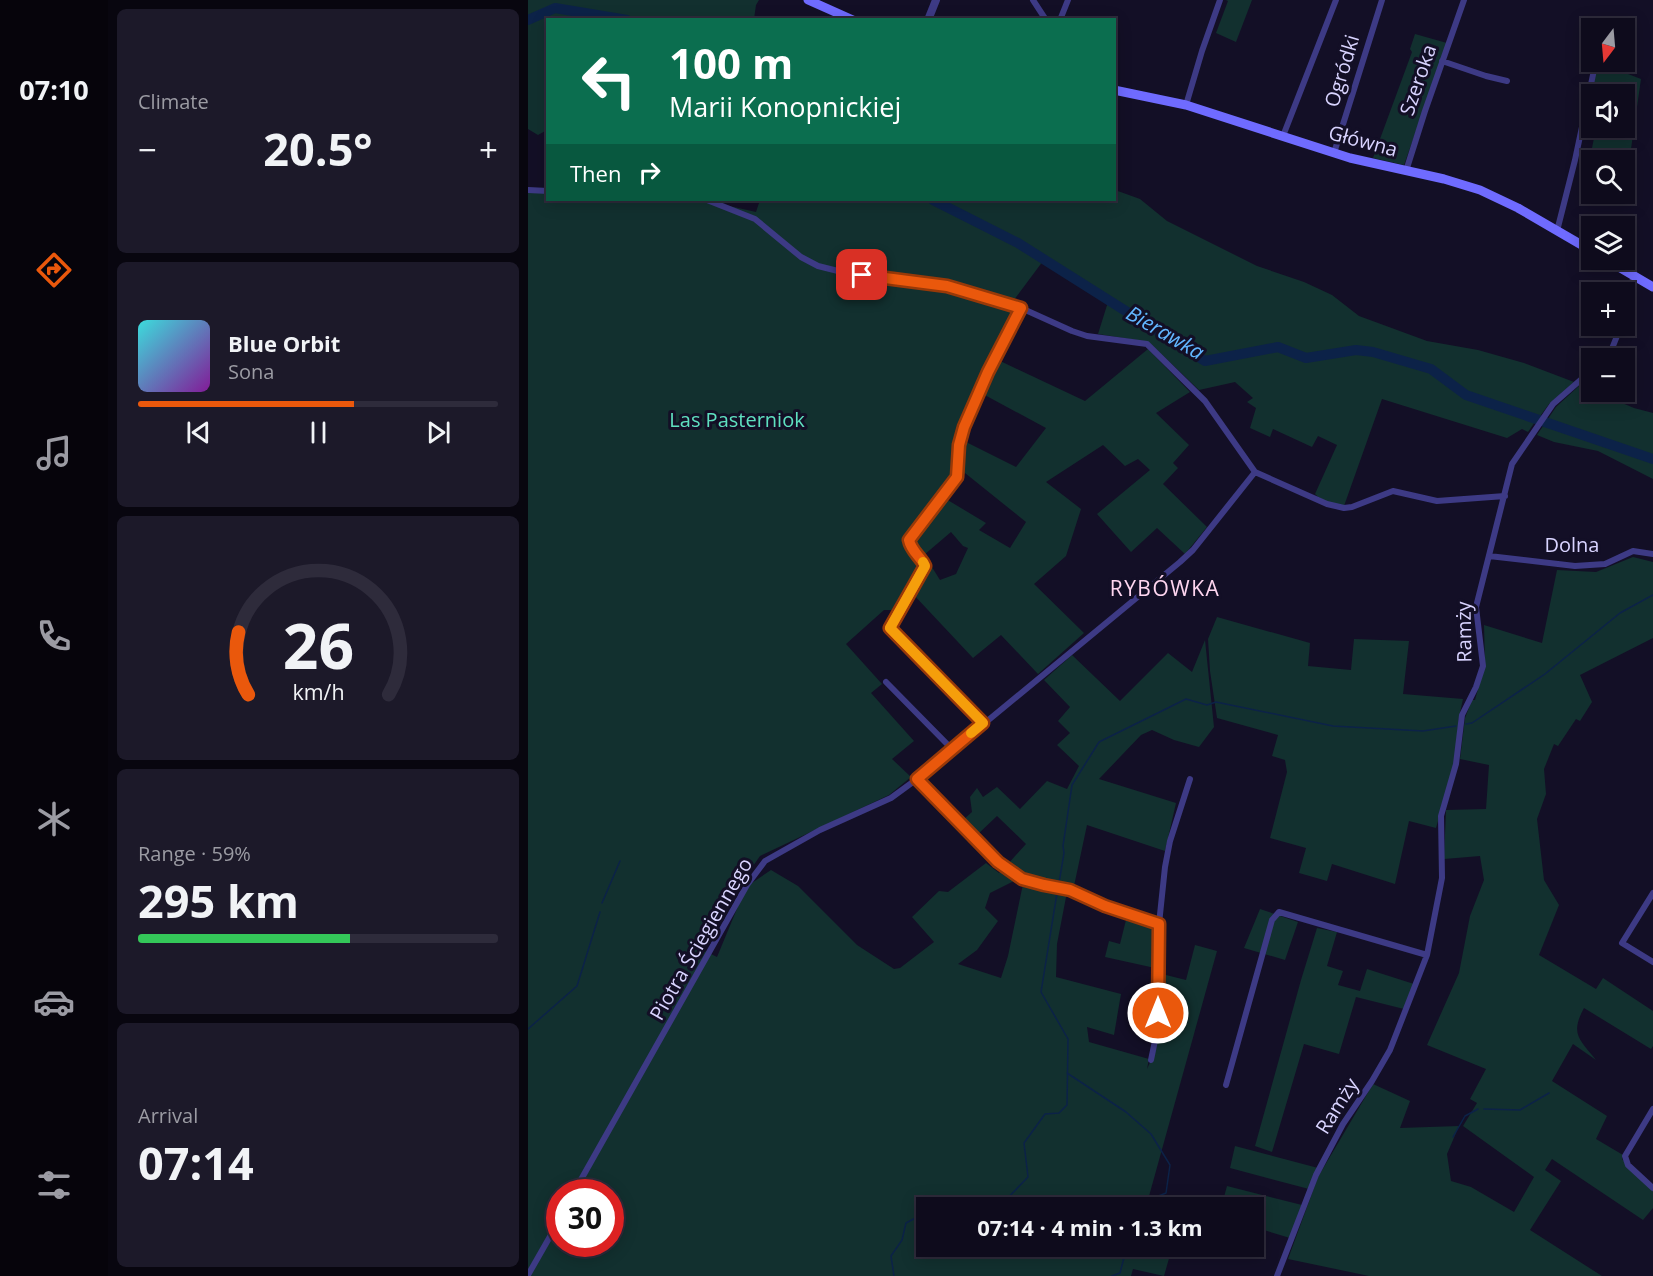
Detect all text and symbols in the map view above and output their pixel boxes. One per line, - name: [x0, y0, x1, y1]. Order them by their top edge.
- north arrow: [1581, 18, 1635, 72]
- map controls: [1581, 18, 1635, 402]
- street label: Ogródki: [1318, 31, 1365, 110]
- text: 100 m: [669, 34, 793, 91]
- street label: Szeroka: [1393, 41, 1442, 119]
- icon: left: [570, 42, 648, 120]
- text: 07:10: [19, 71, 89, 108]
- button: sound: [1581, 84, 1635, 138]
- text: Climate: [138, 88, 209, 115]
- text: Marii Konopnickiej: [669, 88, 901, 125]
- text: 20.5°: [263, 118, 373, 179]
- street label: Główna: [1326, 118, 1401, 163]
- text: −: [138, 127, 157, 172]
- text: +: [479, 127, 498, 172]
- button: search: [1581, 150, 1635, 204]
- icon: right: [633, 156, 666, 189]
- text: Then: [570, 158, 621, 188]
- button: layers: [1581, 216, 1635, 270]
- icon: directions: [33, 249, 75, 291]
- pin: [836, 249, 887, 300]
- icon: arrive: [845, 258, 878, 291]
- button: +: [1581, 282, 1635, 336]
- water label: Bierawka: [1121, 299, 1210, 366]
- text: Blue Orbit: [228, 328, 340, 358]
- button: −: [1581, 348, 1635, 402]
- text: Sona: [228, 358, 274, 385]
- park label: Las Pasterniok: [669, 406, 805, 433]
- icon: previous: [182, 416, 215, 449]
- icon: pause: [302, 416, 335, 449]
- icon: next: [422, 416, 455, 449]
- icon: music: [33, 432, 75, 474]
- street label: Dolna: [1545, 531, 1599, 558]
- district label: RYBÓWKA: [1110, 574, 1220, 602]
- street label: Ramży: [1449, 600, 1478, 663]
- text: 26: [282, 602, 354, 687]
- icon: phone: [33, 615, 75, 657]
- text: km/h: [292, 677, 344, 706]
- icon: climate: [33, 798, 75, 840]
- text: Range · 59%: [138, 840, 251, 867]
- street label: Piotra Ściegiennego: [643, 853, 758, 1025]
- text: 295 km: [138, 870, 299, 931]
- icon: car: [33, 981, 75, 1023]
- position arrow: [1126, 981, 1190, 1045]
- street label: Ramży: [1309, 1072, 1365, 1139]
- text: Arrival: [138, 1102, 198, 1129]
- text: 07:14: [138, 1132, 254, 1193]
- icon: filters: [33, 1164, 75, 1206]
- speed limit sign: 30: [546, 1179, 624, 1257]
- text: 07:14 · 4 min · 1.3 km: [977, 1212, 1203, 1242]

